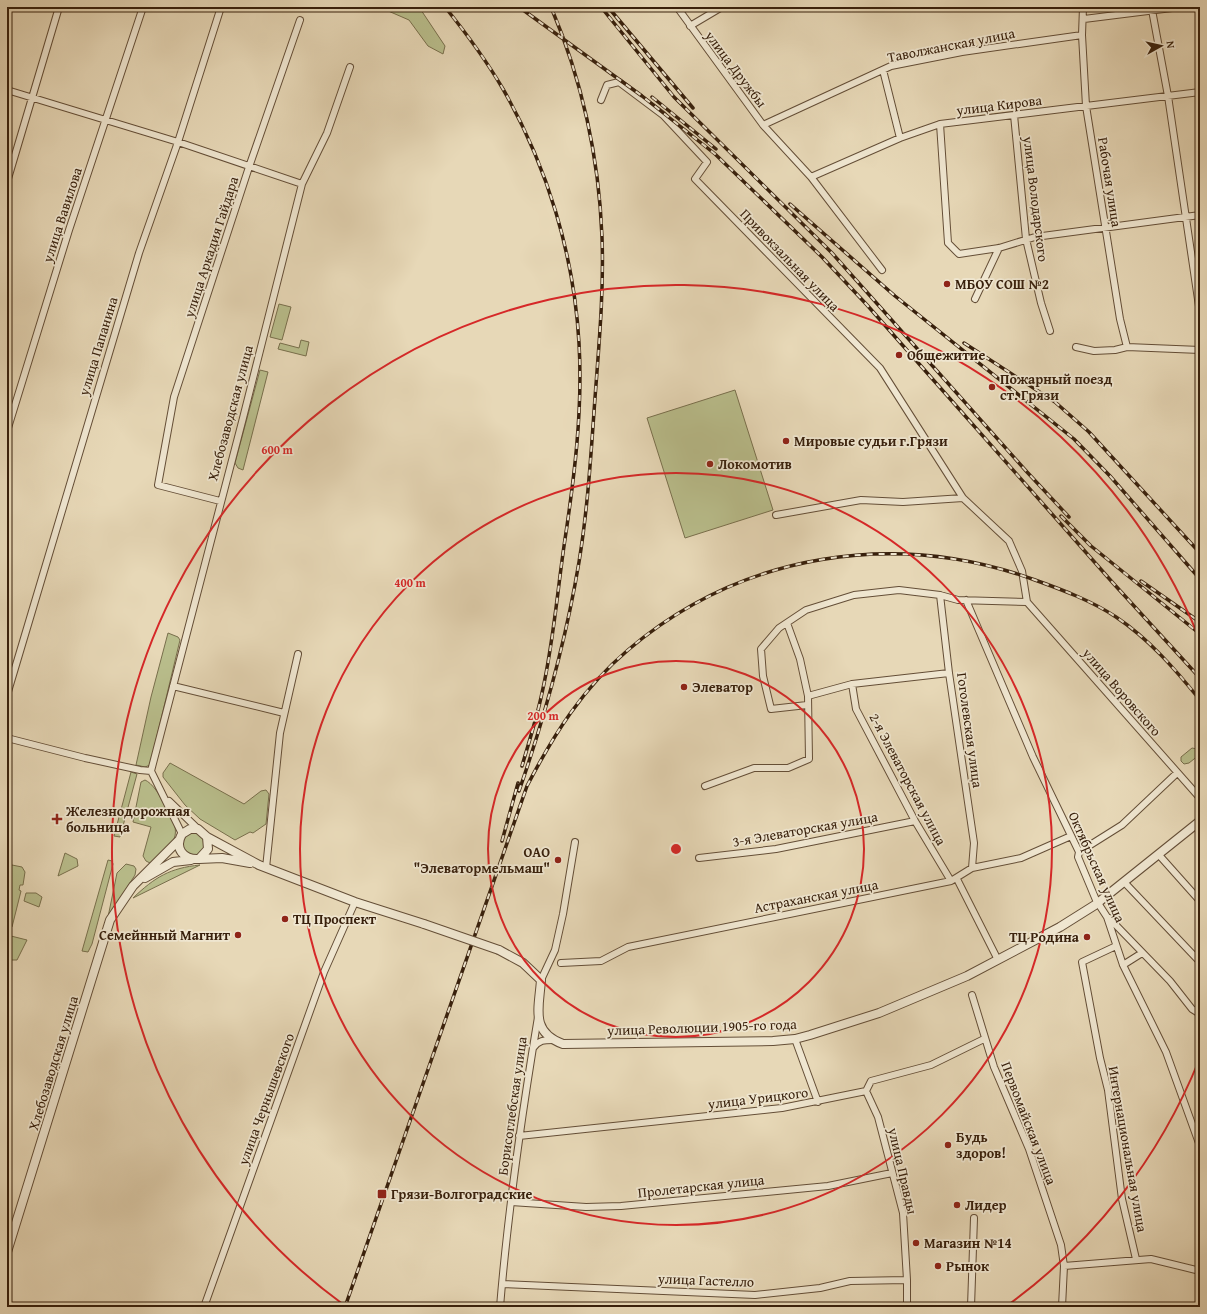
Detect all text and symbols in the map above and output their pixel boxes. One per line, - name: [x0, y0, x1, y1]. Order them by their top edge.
- street label: Таволжанская улица: [886, 23, 1017, 67]
- street label: улица Дружбы: [700, 26, 772, 112]
- north arrow: [1141, 26, 1181, 66]
- text: N: [1162, 40, 1179, 50]
- street label: улица Кирова: [954, 90, 1043, 120]
- street label: улица Володарского: [1018, 134, 1054, 263]
- street label: Рабочая улица: [1093, 136, 1127, 229]
- street label: улица Вавилова: [37, 165, 87, 266]
- street label: улица Аркадия Гайдара: [178, 174, 243, 321]
- street label: Привокзальная улица: [736, 204, 845, 316]
- place label: МБОУ СОШ №2: [955, 274, 1049, 294]
- marker: МБОУ СОШ №2: [942, 279, 952, 289]
- street label: улица Папанина: [73, 294, 123, 399]
- street label: Хлебозаводская улица: [202, 343, 258, 483]
- place label: Общежитие: [907, 345, 985, 365]
- marker: Общежитие: [894, 350, 904, 360]
- place label: Пожарный поезд ст. Грязи: [1000, 369, 1113, 405]
- marker: Пожарный поезд ст. Грязи: [987, 382, 997, 392]
- place label: Мировые судьи г.Грязи: [794, 431, 948, 451]
- marker: Мировые судьи г.Грязи: [781, 436, 791, 446]
- text: 600 m: [261, 441, 294, 458]
- place label: Локомотив: [718, 454, 792, 474]
- marker: Локомотив: [705, 459, 715, 469]
- text: 400 m: [394, 574, 427, 591]
- street label: улица Воровского: [1077, 643, 1166, 741]
- street label: Гоголевская улица: [952, 671, 988, 789]
- place label: Элеватор: [692, 677, 753, 697]
- marker: Элеватор: [679, 682, 689, 692]
- text: 200 m: [527, 707, 560, 724]
- street label: 2-я Элеваторская улица: [865, 709, 952, 849]
- place label: Железнодорожная больница: [65, 801, 191, 837]
- street label: 3-я Элеваторская улица: [731, 806, 880, 852]
- street label: Октябрьская улица: [1064, 808, 1131, 926]
- marker: Железнодорожная больница: [51, 813, 63, 825]
- place label: ОАО "Элеватормельмаш": [413, 842, 550, 878]
- centre of rings: [669, 842, 683, 856]
- marker: ОАО "Элеватормельмаш": [553, 855, 563, 865]
- street label: Астраханская улица: [752, 874, 880, 918]
- place label: ТЦ Проспект: [293, 909, 377, 929]
- marker: ТЦ Проспект: [280, 914, 290, 924]
- place label: Семейнный Магнит: [99, 925, 231, 945]
- place label: ТЦ Родина: [1009, 927, 1080, 947]
- marker: Семейнный Магнит: [233, 930, 243, 940]
- marker: ТЦ Родина: [1082, 932, 1092, 942]
- street label: Хлебозаводская улица: [23, 993, 83, 1133]
- street label: улица Революции 1905-го года: [606, 1014, 797, 1040]
- street label: улица Чернышевского: [232, 1030, 299, 1169]
- street label: Борисоглебская улица: [492, 1035, 532, 1177]
- street label: Первомайская улица: [996, 1059, 1062, 1188]
- street label: Интернациональная улица: [1104, 1064, 1153, 1234]
- street label: улица Урицкого: [706, 1082, 809, 1114]
- street label: улица Правды: [883, 1125, 923, 1216]
- place label: Будь здоров!: [956, 1127, 1006, 1163]
- marker: Будь здоров!: [943, 1140, 953, 1150]
- street label: Пролетарская улица: [637, 1169, 766, 1203]
- place label: Грязи-Волгоградские: [391, 1184, 532, 1204]
- marker: Грязи-Волгоградские: [376, 1188, 388, 1200]
- place label: Лидер: [965, 1195, 1007, 1215]
- marker: Лидер: [952, 1200, 962, 1210]
- place label: Магазин №14: [924, 1233, 1012, 1253]
- marker: Магазин №14: [911, 1238, 921, 1248]
- place label: Рынок: [946, 1256, 990, 1276]
- marker: Рынок: [933, 1261, 943, 1271]
- street label: улица Гастелло: [656, 1268, 755, 1292]

